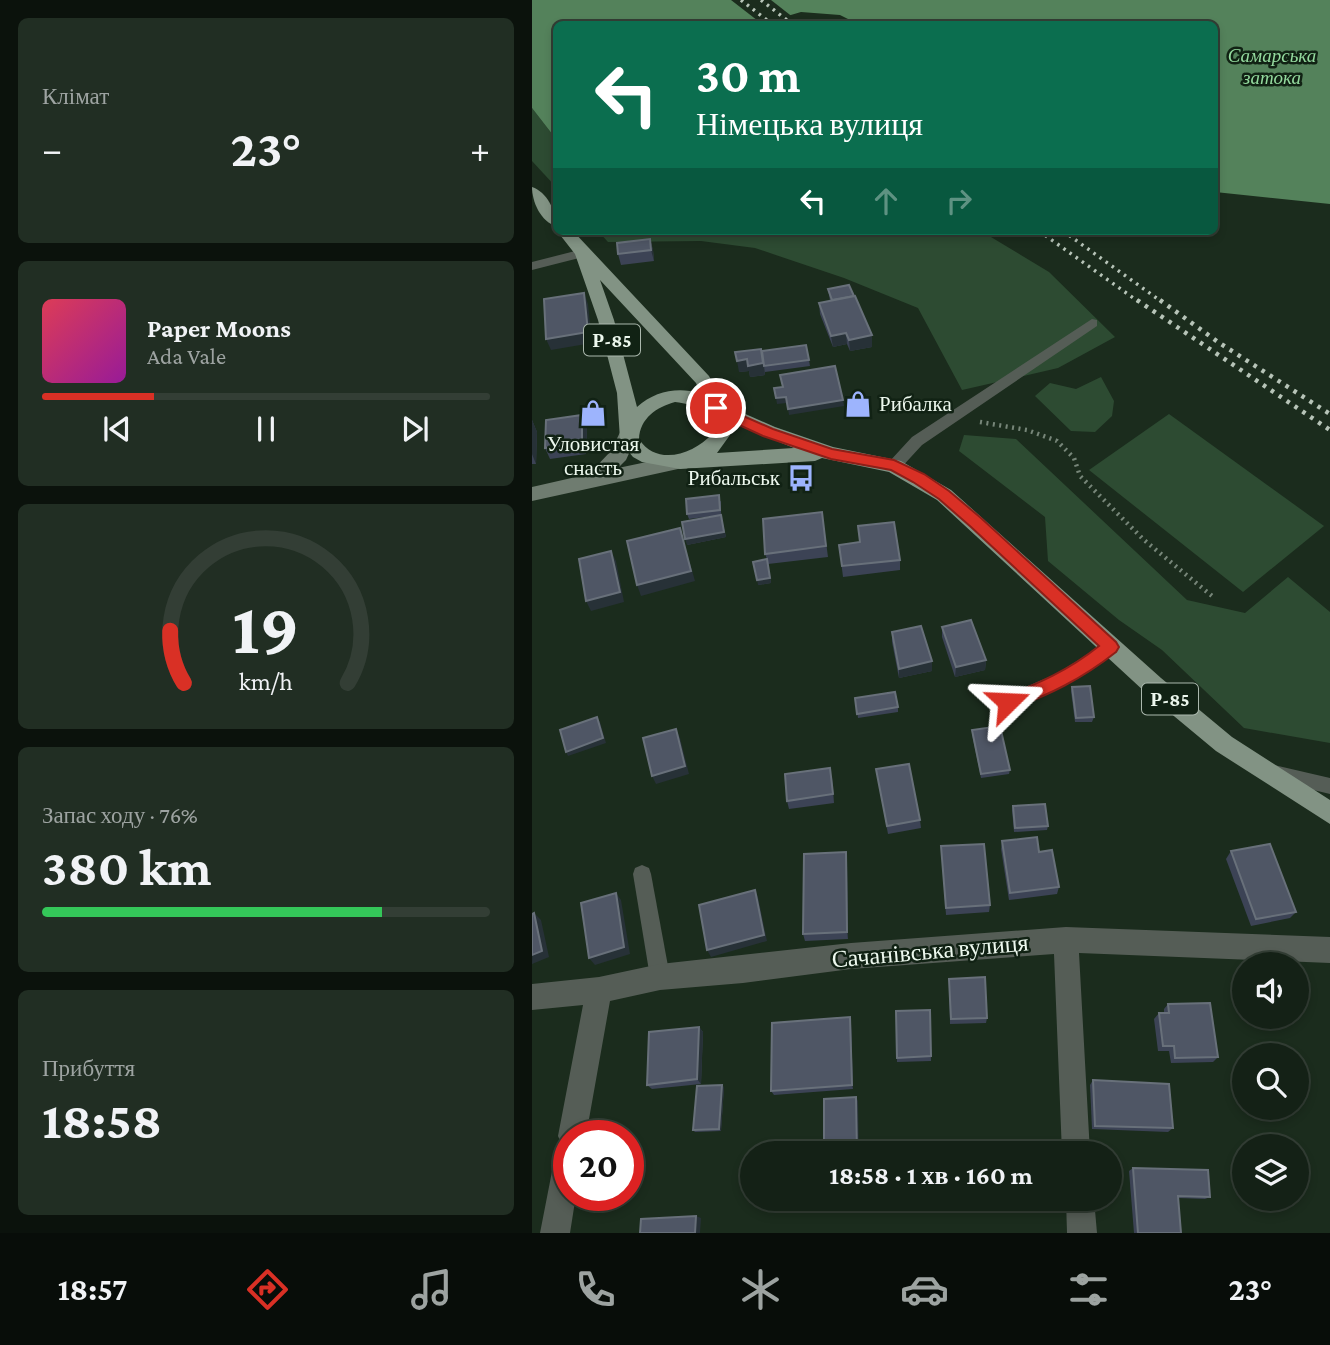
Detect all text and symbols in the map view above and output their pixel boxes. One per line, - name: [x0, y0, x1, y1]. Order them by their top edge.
- water label: Самарська затока: [1228, 45, 1316, 88]
- text: 30 m: [696, 48, 801, 103]
- icon: left: [581, 49, 672, 140]
- text: Клімат: [42, 83, 109, 109]
- text: Німецька вулиця: [696, 106, 923, 142]
- text: 23°: [230, 119, 302, 177]
- text: −: [42, 128, 62, 170]
- text: +: [470, 128, 490, 170]
- icon: left: [794, 182, 832, 220]
- icon: ahead: [867, 182, 905, 220]
- icon: right: [940, 182, 978, 220]
- text: Paper Moons: [147, 314, 291, 343]
- road number: Р-85: [584, 324, 640, 356]
- text: Ada Vale: [147, 343, 226, 369]
- pin: [686, 378, 746, 438]
- icon: arrive: [697, 389, 735, 427]
- shop icon: Рибалка: [843, 389, 873, 419]
- place label: Рибалка: [879, 392, 952, 416]
- shop icon: Уловистая снасть: [578, 398, 608, 428]
- icon: previous: [98, 410, 136, 448]
- icon: pause: [247, 410, 285, 448]
- icon: next: [396, 410, 434, 448]
- place label: Уловистая снасть: [547, 432, 640, 480]
- bus stop icon: Рибальськ: [786, 463, 816, 493]
- place label: Рибальськ: [688, 466, 781, 490]
- text: 19: [233, 588, 299, 669]
- position arrow: [971, 665, 1045, 739]
- text: km/h: [239, 667, 293, 694]
- road number: Р-85: [1142, 684, 1198, 714]
- text: Запас ходу · 76%: [42, 802, 198, 828]
- text: 380 km: [42, 838, 212, 896]
- street label: Сачанівська вулиця: [830, 928, 1029, 973]
- map controls: [1232, 952, 1309, 1211]
- button: sound: [1232, 952, 1309, 1029]
- button: search: [1232, 1043, 1309, 1120]
- text: Прибуття: [42, 1055, 135, 1081]
- text: 18:58: [42, 1091, 162, 1149]
- speed limit sign: 20: [553, 1120, 644, 1211]
- button: layers: [1232, 1134, 1309, 1211]
- text: 18:58 · 1 хв · 160 m: [829, 1161, 1033, 1190]
- icon: directions: [243, 1265, 292, 1314]
- icon: music: [407, 1265, 456, 1314]
- icon: phone: [571, 1265, 620, 1314]
- icon: climate: [736, 1265, 785, 1314]
- icon: car: [900, 1265, 949, 1314]
- icon: filters: [1064, 1265, 1113, 1314]
- text: 18:57: [58, 1271, 128, 1307]
- text: 23°: [1229, 1271, 1272, 1307]

